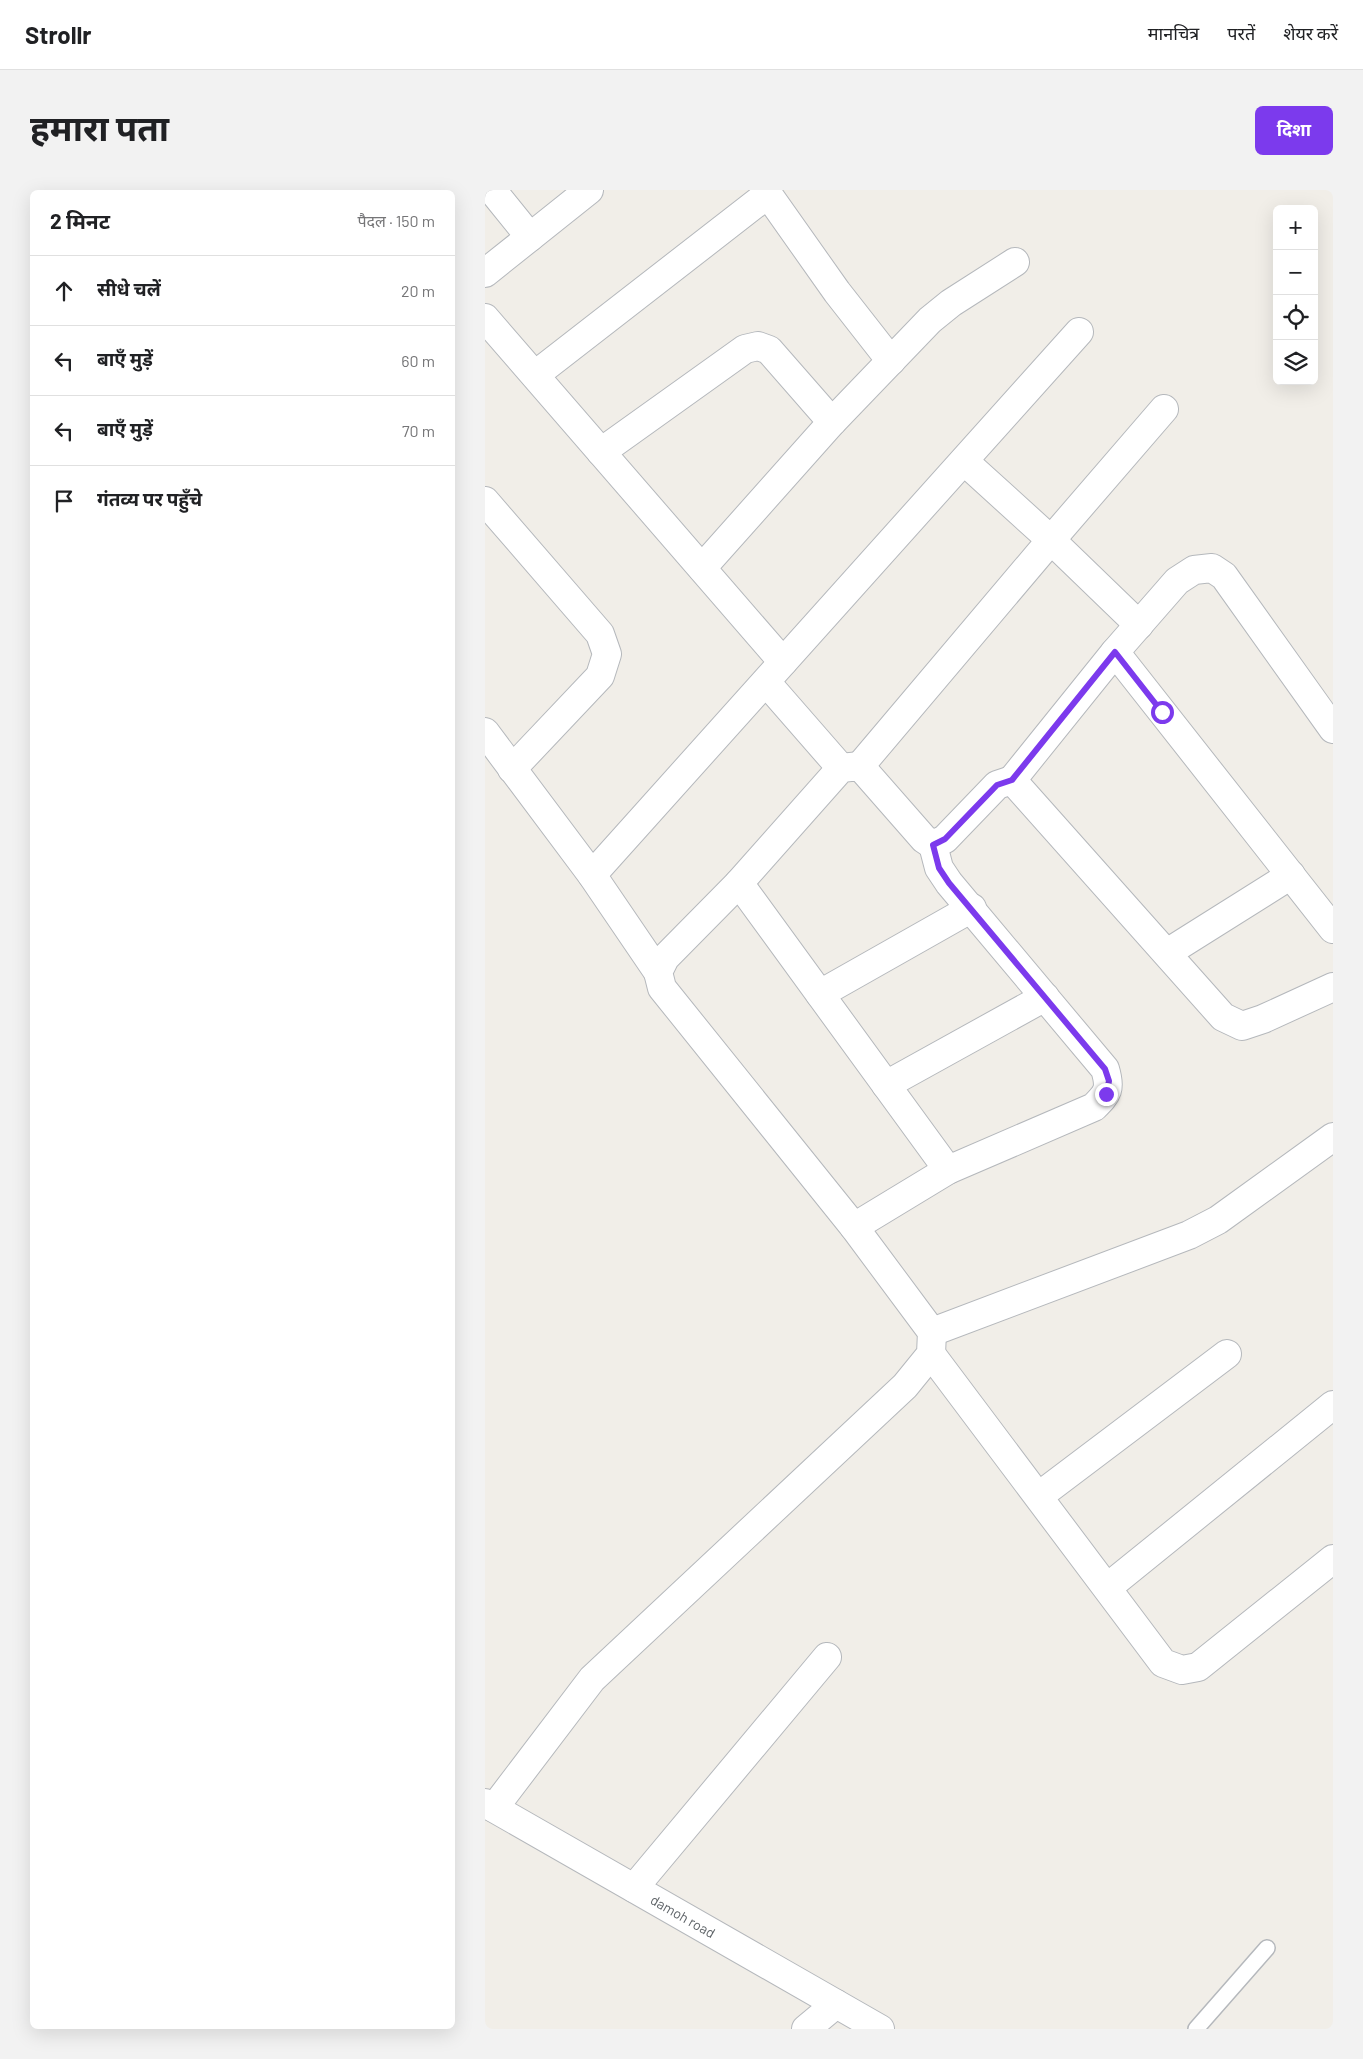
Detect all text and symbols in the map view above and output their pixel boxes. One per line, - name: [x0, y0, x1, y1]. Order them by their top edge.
- text: Strollr: [25, 20, 92, 49]
- text: मानचित्र: [1148, 22, 1199, 44]
- text: परतें: [1227, 22, 1255, 44]
- text: शेयर करें: [1283, 22, 1338, 44]
- text: हमारा पता: [30, 106, 169, 148]
- button: दिशा: [1255, 106, 1333, 155]
- map controls: [1273, 205, 1318, 385]
- button: +: [1273, 205, 1318, 250]
- text: 2 मिनट: [50, 208, 110, 233]
- text: पैदल · 150 m: [358, 211, 435, 230]
- button: −: [1273, 250, 1318, 295]
- icon: ahead: [50, 277, 78, 305]
- text: सीधे चलें: [97, 277, 161, 300]
- text: 20 m: [401, 281, 435, 300]
- button: locate: [1273, 295, 1318, 340]
- button: layers: [1273, 340, 1318, 385]
- icon: left: [50, 347, 78, 375]
- text: बाएँ मुड़ें: [97, 347, 153, 370]
- text: 60 m: [401, 351, 435, 370]
- icon: left: [50, 417, 78, 445]
- text: बाएँ मुड़ें: [97, 417, 153, 440]
- text: 70 m: [402, 421, 435, 440]
- icon: arrive: [50, 487, 78, 515]
- text: गंतव्य पर पहुँचे: [97, 487, 202, 510]
- route start: [1151, 701, 1174, 724]
- route end: [1095, 1083, 1118, 1106]
- street label: damoh road: [648, 1891, 718, 1941]

